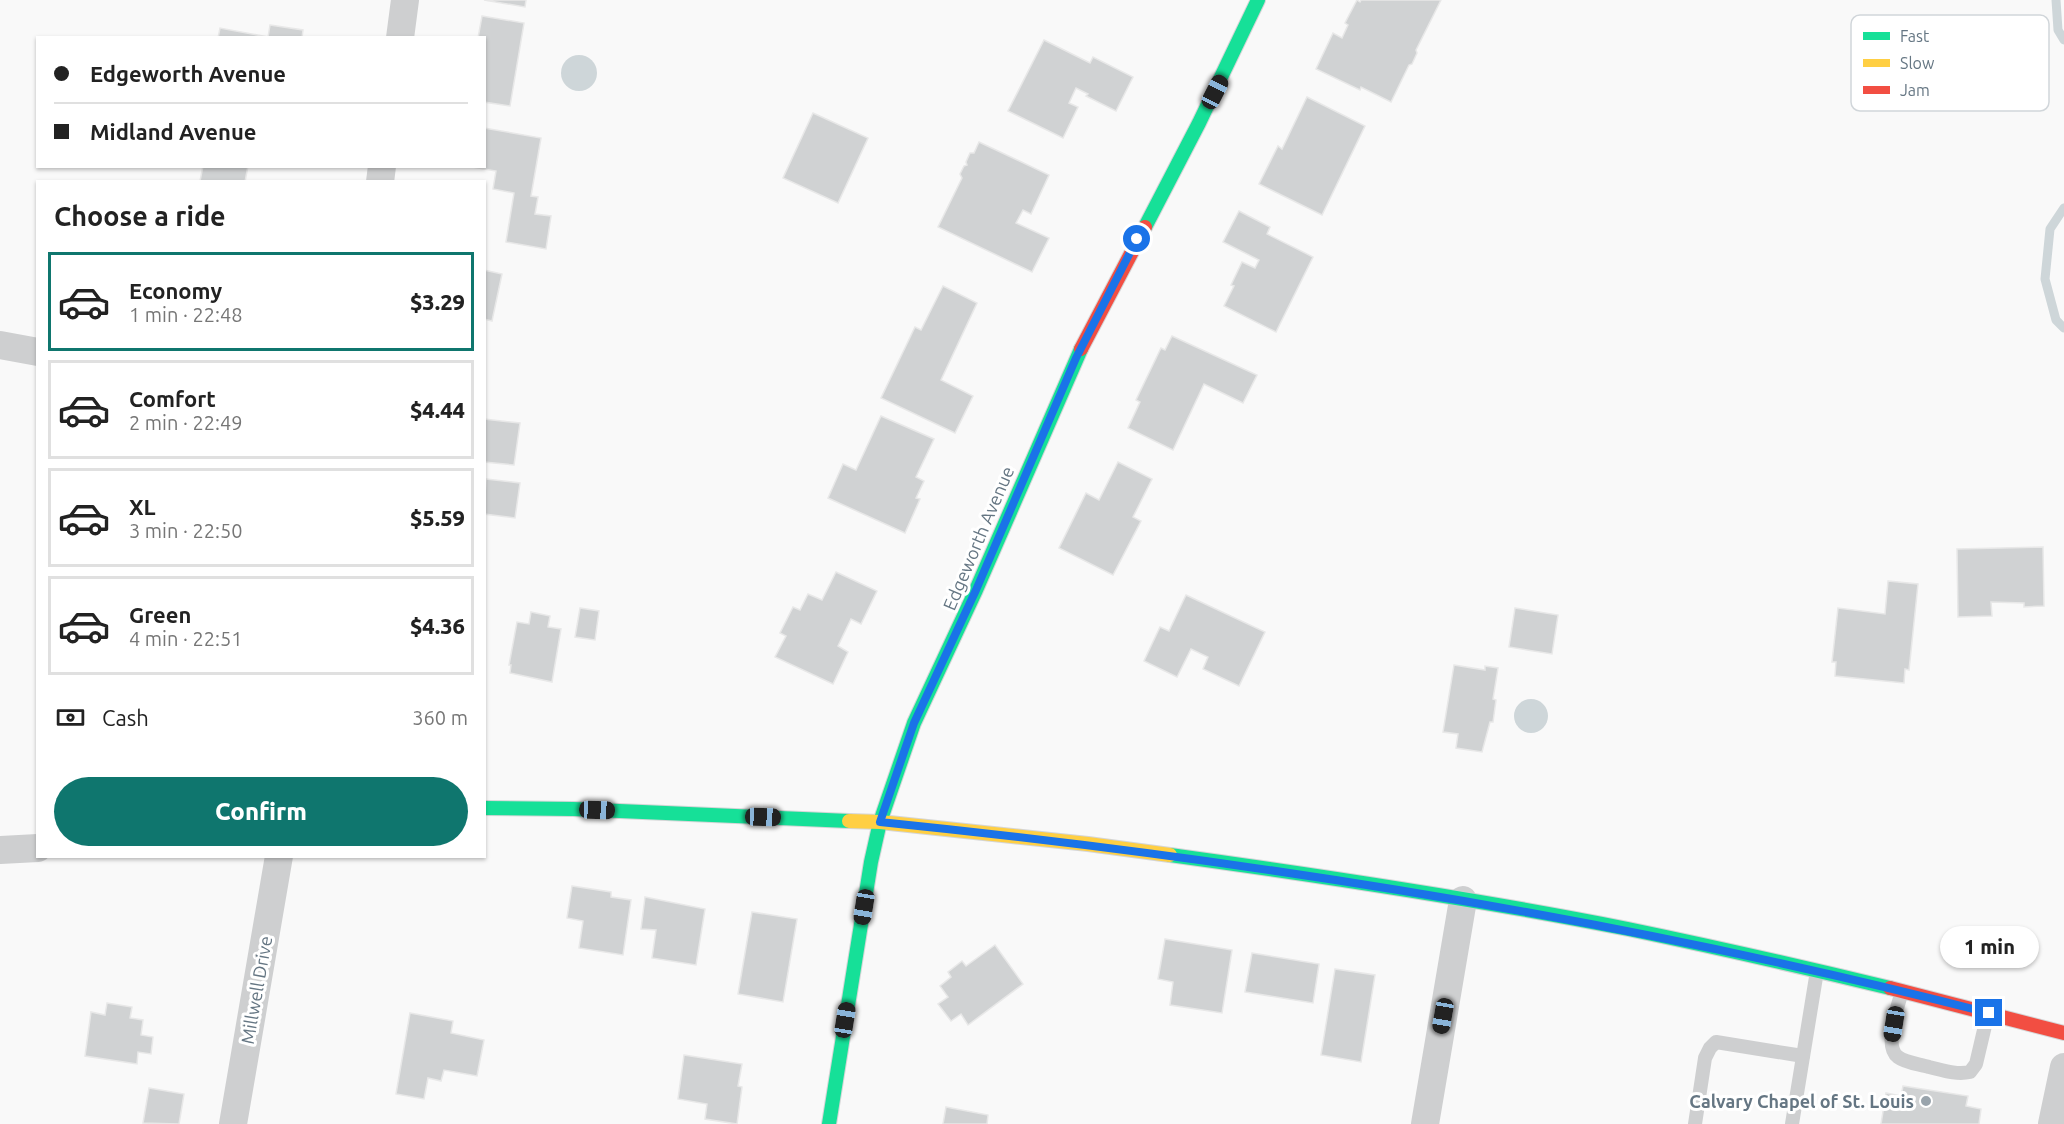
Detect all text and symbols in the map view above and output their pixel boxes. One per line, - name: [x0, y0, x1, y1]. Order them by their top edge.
- legend: [1851, 15, 2049, 111]
- text: Fast: [1900, 27, 1930, 45]
- text: Slow: [1900, 54, 1935, 72]
- text: Edgeworth Avenue: [90, 61, 286, 86]
- car: [1199, 72, 1231, 112]
- text: Jam: [1900, 81, 1930, 99]
- text: Midland Avenue: [90, 119, 256, 144]
- text: Choose a ride: [54, 201, 226, 231]
- route start: [1123, 225, 1150, 252]
- icon: car: [57, 275, 111, 329]
- text: Economy: [129, 278, 222, 303]
- text: $3.29: [410, 289, 465, 314]
- text: 1 min · 22:48: [129, 303, 243, 326]
- icon: car: [57, 383, 111, 437]
- text: Comfort: [129, 386, 216, 411]
- text: $4.44: [410, 397, 465, 422]
- text: 2 min · 22:49: [129, 411, 243, 434]
- street label: Edgeworth Avenue: [939, 463, 1017, 613]
- icon: car: [57, 491, 111, 545]
- text: XL: [129, 494, 156, 519]
- text: $5.59: [410, 505, 465, 530]
- text: 3 min · 22:50: [129, 519, 243, 542]
- icon: car: [57, 599, 111, 653]
- text: Green: [129, 602, 191, 627]
- text: $4.36: [410, 613, 465, 638]
- text: 4 min · 22:51: [129, 627, 243, 650]
- icon: cash: [54, 701, 87, 734]
- text: Cash: [102, 705, 149, 730]
- text: 360 m: [412, 706, 468, 729]
- button: Confirm: [54, 777, 468, 846]
- car: [579, 800, 615, 820]
- car: [745, 807, 781, 827]
- car: [852, 888, 876, 926]
- callout: 1 min: [1940, 926, 2038, 968]
- street label: Millwell Drive: [237, 934, 275, 1046]
- text: 1 min: [1964, 935, 2015, 958]
- car: [1431, 997, 1455, 1035]
- route end: [1975, 999, 2002, 1026]
- car: [833, 1001, 857, 1039]
- car: [1882, 1005, 1906, 1043]
- place label: Calvary Chapel of St. Louis: [1689, 1091, 1914, 1111]
- marker: Calvary Chapel of St. Louis: [1919, 1094, 1933, 1108]

